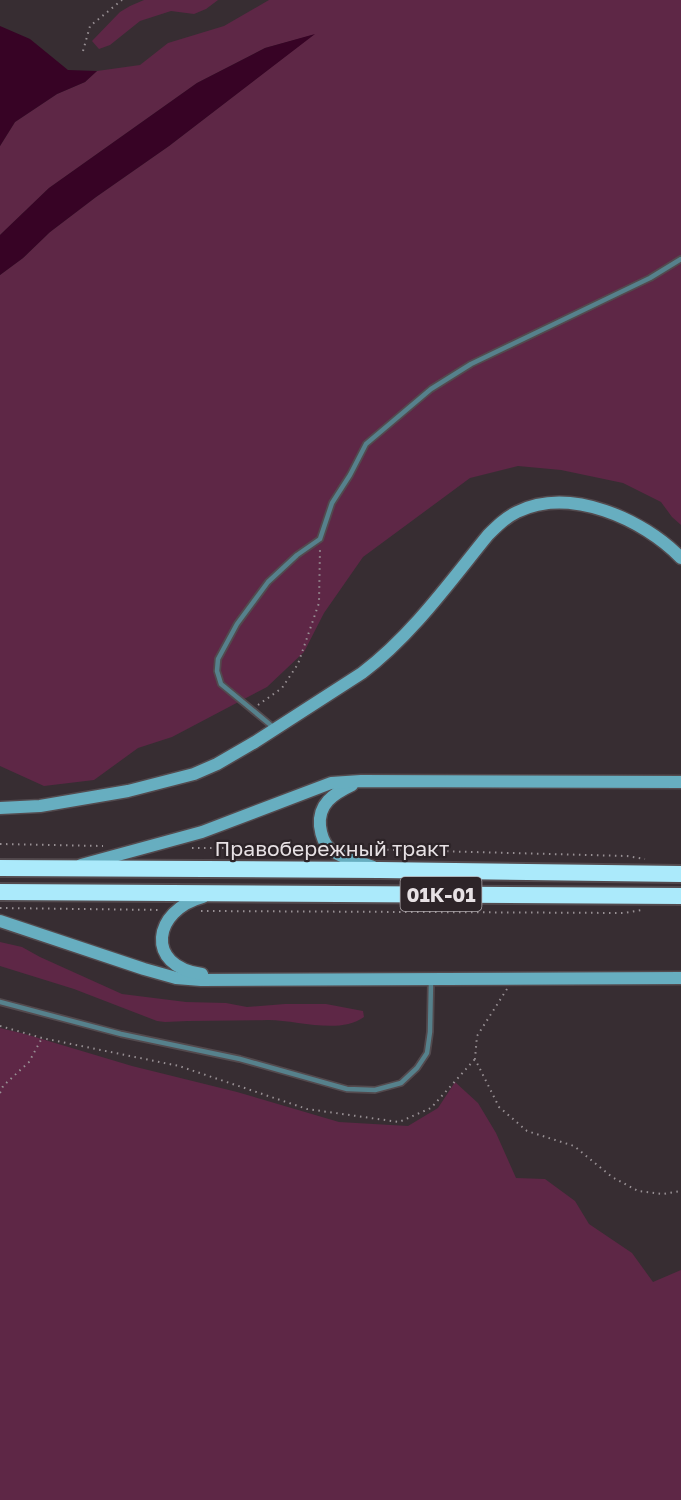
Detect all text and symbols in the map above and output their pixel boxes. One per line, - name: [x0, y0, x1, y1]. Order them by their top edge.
- street label: Правобережный тракт: [215, 835, 449, 861]
- road number: 01К-01: [400, 877, 482, 911]

